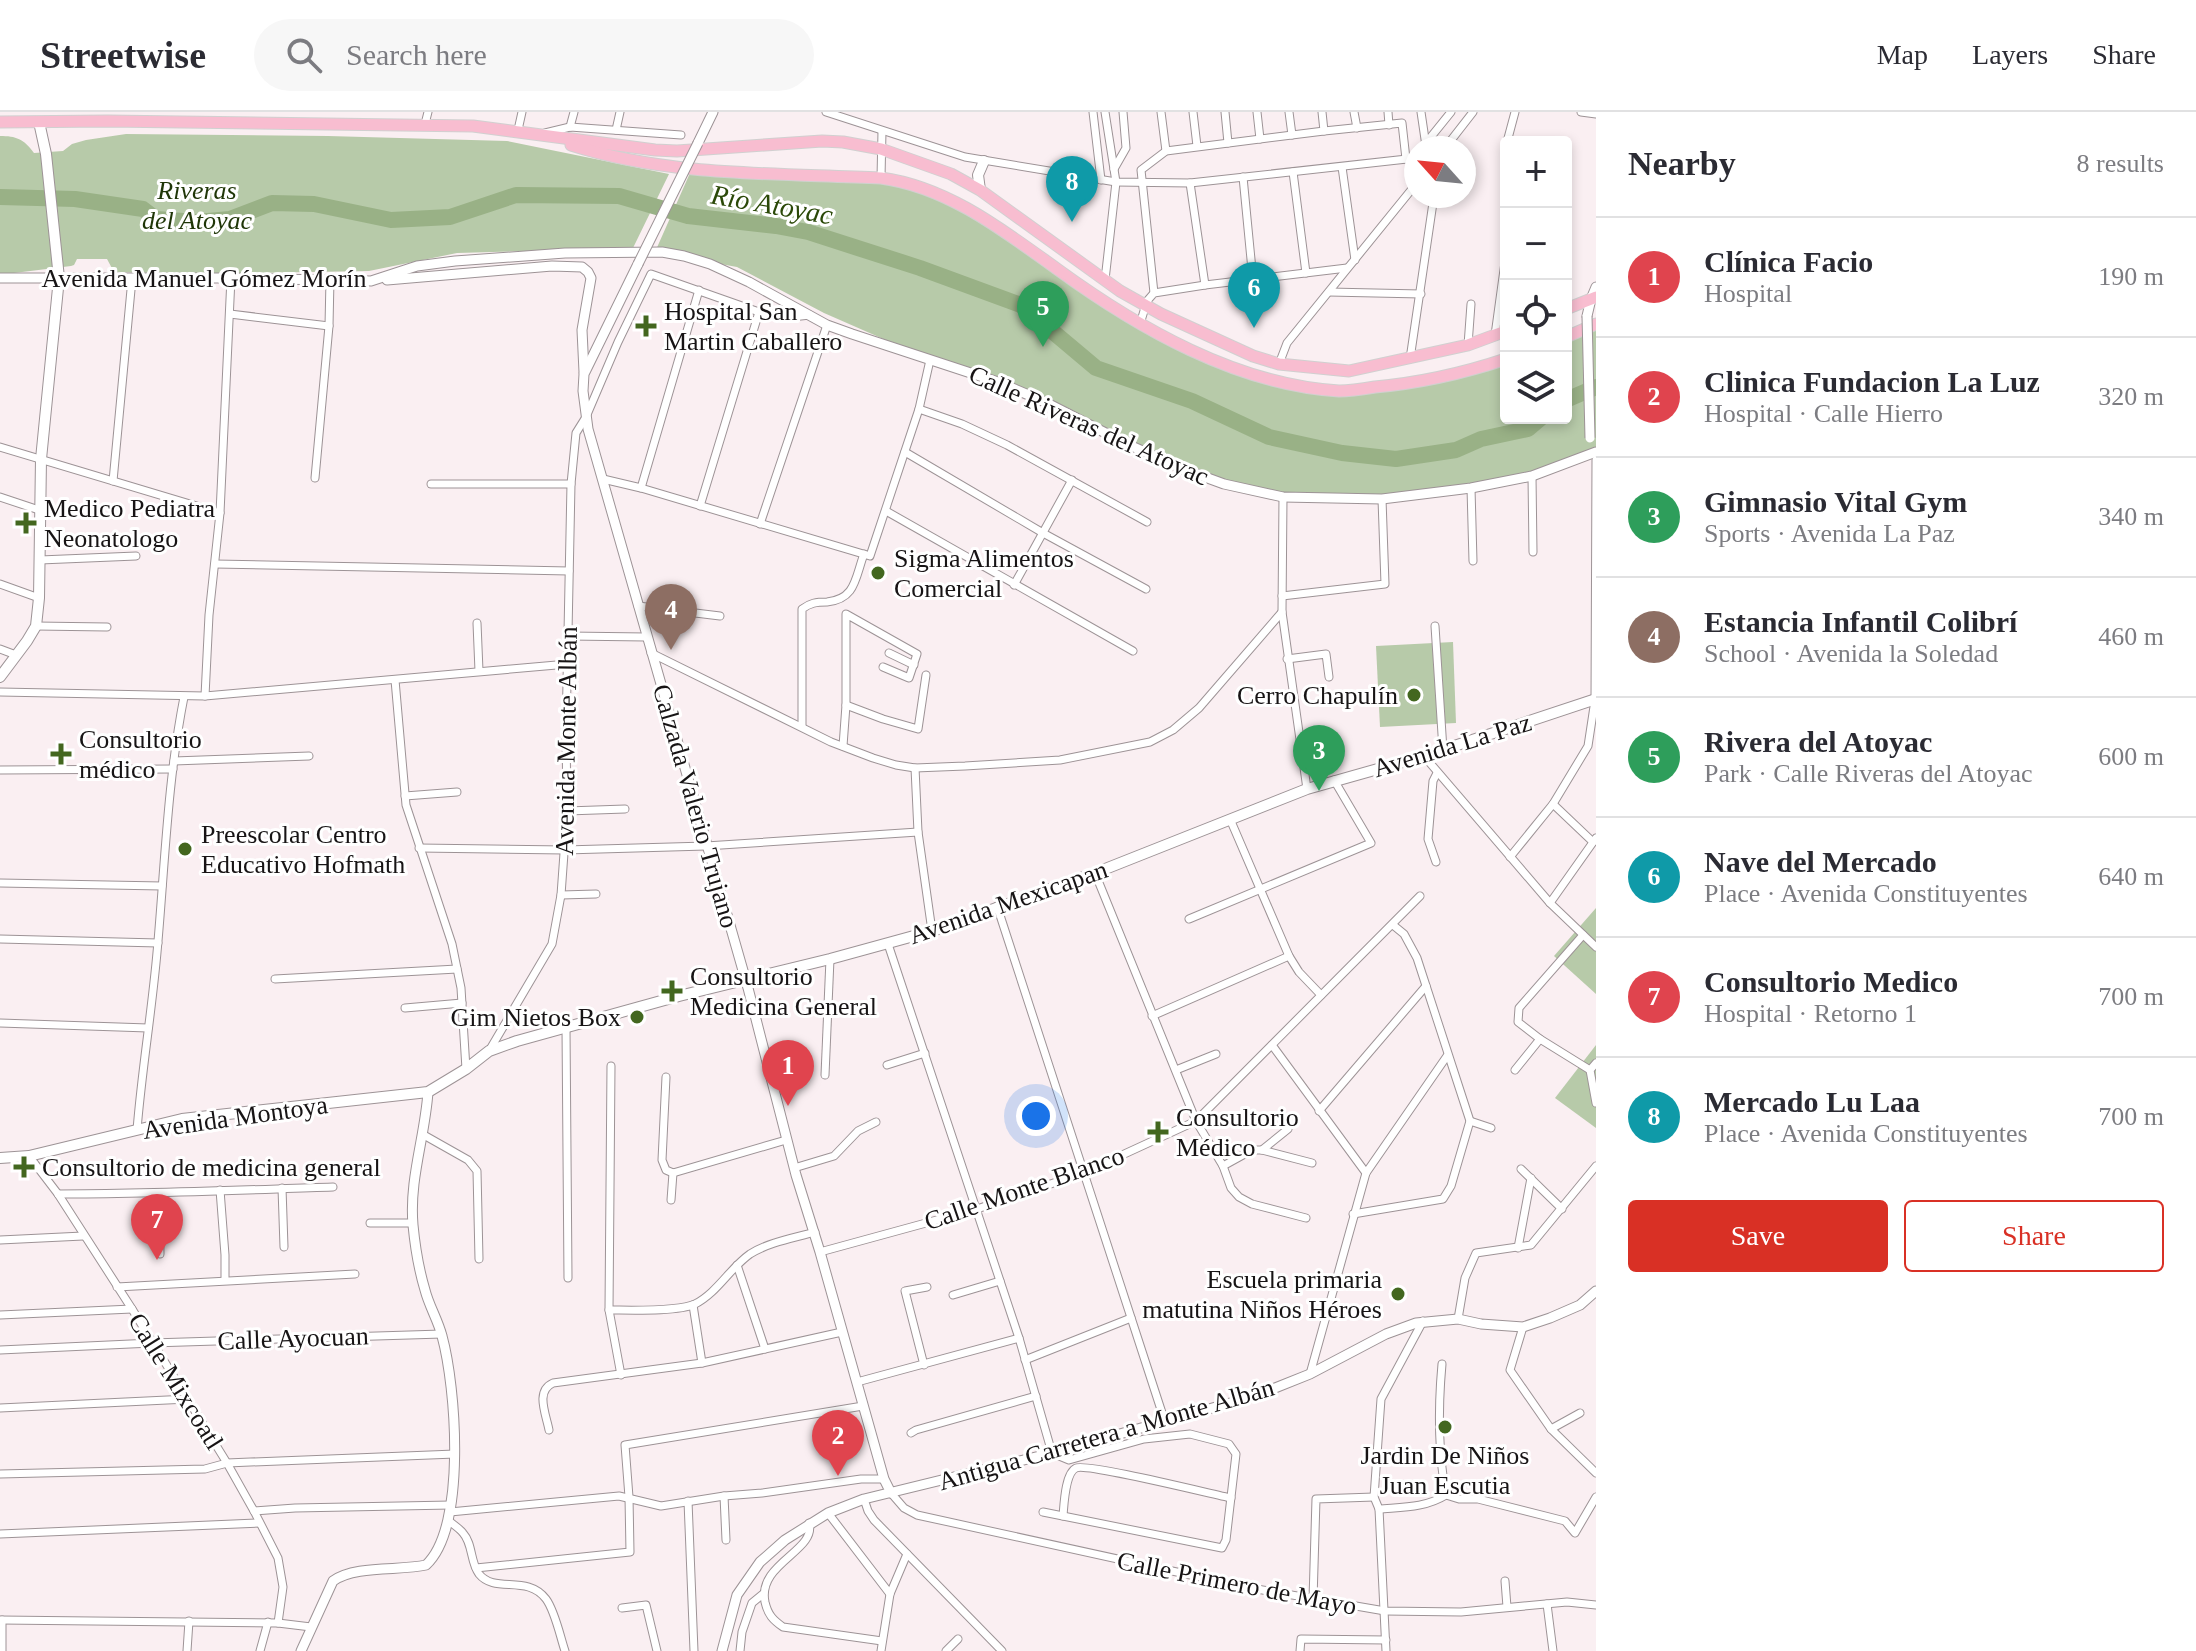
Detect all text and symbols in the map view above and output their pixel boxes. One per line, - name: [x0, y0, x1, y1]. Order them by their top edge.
- search box: [254, 19, 814, 91]
- icon: search: [282, 33, 326, 77]
- text: Streetwise: [40, 34, 206, 76]
- text: Search here: [346, 38, 487, 71]
- text: Map: [1877, 39, 1928, 70]
- text: Layers: [1972, 39, 2048, 70]
- text: Share: [2092, 39, 2156, 70]
- north arrow: [1404, 136, 1476, 208]
- map controls: [1500, 136, 1572, 424]
- button: +: [1500, 136, 1572, 208]
- text: Nearby: [1628, 145, 1736, 182]
- text: 8 results: [2077, 149, 2164, 178]
- pin: 8: [1046, 156, 1098, 222]
- park label: Riveras del Atoyac: [142, 176, 252, 235]
- water label: Río Atoyac: [708, 178, 836, 231]
- button: −: [1500, 208, 1572, 280]
- text: Clínica Facio: [1704, 245, 1873, 278]
- pin: 6: [1228, 262, 1280, 328]
- text: 1: [1648, 262, 1661, 291]
- text: 190 m: [2098, 262, 2164, 291]
- street label: Avenida Manuel Gómez Morín: [41, 264, 367, 293]
- text: Hospital: [1704, 279, 1792, 308]
- button: locate: [1500, 280, 1572, 352]
- pin: 5: [1017, 281, 1069, 347]
- place label: Hospital San Martin Caballero: [664, 297, 842, 356]
- marker: Hospital San Martin Caballero: [635, 315, 657, 337]
- button: layers: [1500, 352, 1572, 424]
- street label: Calle Riveras del Atoyac: [965, 359, 1213, 491]
- text: Clinica Fundacion La Luz: [1704, 365, 2040, 398]
- text: 2: [1648, 382, 1661, 411]
- text: 320 m: [2098, 382, 2164, 411]
- text: Hospital · Calle Hierro: [1704, 399, 1943, 428]
- text: Gimnasio Vital Gym: [1704, 485, 1967, 518]
- place label: Medico Pediatra Neonatologo: [44, 494, 216, 553]
- text: 3: [1648, 502, 1661, 531]
- text: 340 m: [2098, 502, 2164, 531]
- marker: Medico Pediatra Neonatologo: [15, 512, 37, 534]
- text: Sports · Avenida La Paz: [1704, 519, 1955, 548]
- place label: Sigma Alimentos Comercial: [894, 544, 1074, 603]
- marker: Sigma Alimentos Comercial: [869, 564, 887, 582]
- pin: 4: [645, 584, 697, 650]
- text: Estancia Infantil Colibrí: [1704, 605, 2017, 638]
- text: 4: [1648, 622, 1661, 651]
- text: 460 m: [2098, 622, 2164, 651]
- street label: Avenida Monte Albán: [550, 626, 583, 856]
- text: School · Avenida la Soledad: [1704, 639, 1998, 668]
- street label: Calzada Valerio Trujano: [647, 681, 744, 931]
- place label: Cerro Chapulín: [1237, 681, 1398, 710]
- marker: Cerro Chapulín: [1405, 686, 1423, 704]
- street label: Avenida La Paz: [1369, 708, 1535, 783]
- place label: Consultorio médico: [79, 725, 202, 784]
- pin: 3: [1293, 725, 1345, 791]
- text: Rivera del Atoyac: [1704, 725, 1932, 758]
- text: 5: [1648, 742, 1661, 771]
- text: 600 m: [2098, 742, 2164, 771]
- marker: Consultorio médico: [50, 743, 72, 765]
- text: Park · Calle Riveras del Atoyac: [1704, 759, 2033, 788]
- place label: Preescolar Centro Educativo Hofmath: [201, 820, 405, 879]
- marker: Preescolar Centro Educativo Hofmath: [176, 840, 194, 858]
- text: Nave del Mercado: [1704, 845, 1937, 878]
- street label: Avenida Mexicapan: [905, 855, 1111, 950]
- text: 6: [1648, 862, 1661, 891]
- text: 640 m: [2098, 862, 2164, 891]
- text: Place · Avenida Constituyentes: [1704, 879, 2028, 908]
- place label: Consultorio Medicina General: [690, 962, 877, 1021]
- text: Consultorio Medico: [1704, 965, 1958, 998]
- marker: Consultorio Medicina General: [661, 980, 683, 1002]
- text: 7: [1648, 982, 1661, 1011]
- text: 700 m: [2098, 982, 2164, 1011]
- text: Hospital · Retorno 1: [1704, 999, 1917, 1028]
- place label: Gim Nietos Box: [451, 1003, 621, 1032]
- marker: Gim Nietos Box: [628, 1008, 646, 1026]
- pin: 1: [762, 1040, 814, 1106]
- text: Mercado Lu Laa: [1704, 1085, 1920, 1118]
- street label: Avenida Montoya: [141, 1090, 330, 1145]
- your location: [1016, 1096, 1056, 1136]
- text: 8: [1648, 1102, 1661, 1131]
- text: 700 m: [2098, 1102, 2164, 1131]
- place label: Consultorio Médico: [1176, 1103, 1299, 1162]
- text: Place · Avenida Constituyentes: [1704, 1119, 2028, 1148]
- marker: Consultorio Médico: [1147, 1121, 1169, 1143]
- street label: Calle Monte Blanco: [920, 1141, 1128, 1236]
- place label: Consultorio de medicina general: [42, 1153, 381, 1182]
- marker: Consultorio de medicina general: [13, 1156, 35, 1178]
- pin: 7: [131, 1194, 183, 1260]
- button: Save: [1628, 1200, 1888, 1272]
- button: Share: [1904, 1200, 2164, 1272]
- place label: Escuela primaria matutina Niños Héroes: [1142, 1265, 1382, 1324]
- marker: Escuela primaria matutina Niños Héroes: [1389, 1285, 1407, 1303]
- street label: Calle Mixcoatl: [122, 1308, 229, 1455]
- street label: Calle Ayocuan: [217, 1321, 369, 1356]
- street label: Antigua Carretera a Monte Albán: [935, 1373, 1277, 1496]
- pin: 2: [812, 1410, 864, 1476]
- marker: Jardin De Niños Juan Escutia: [1436, 1418, 1454, 1436]
- place label: Jardin De Niños Juan Escutia: [1361, 1441, 1529, 1500]
- street label: Calle Primero de Mayo: [1115, 1546, 1359, 1621]

